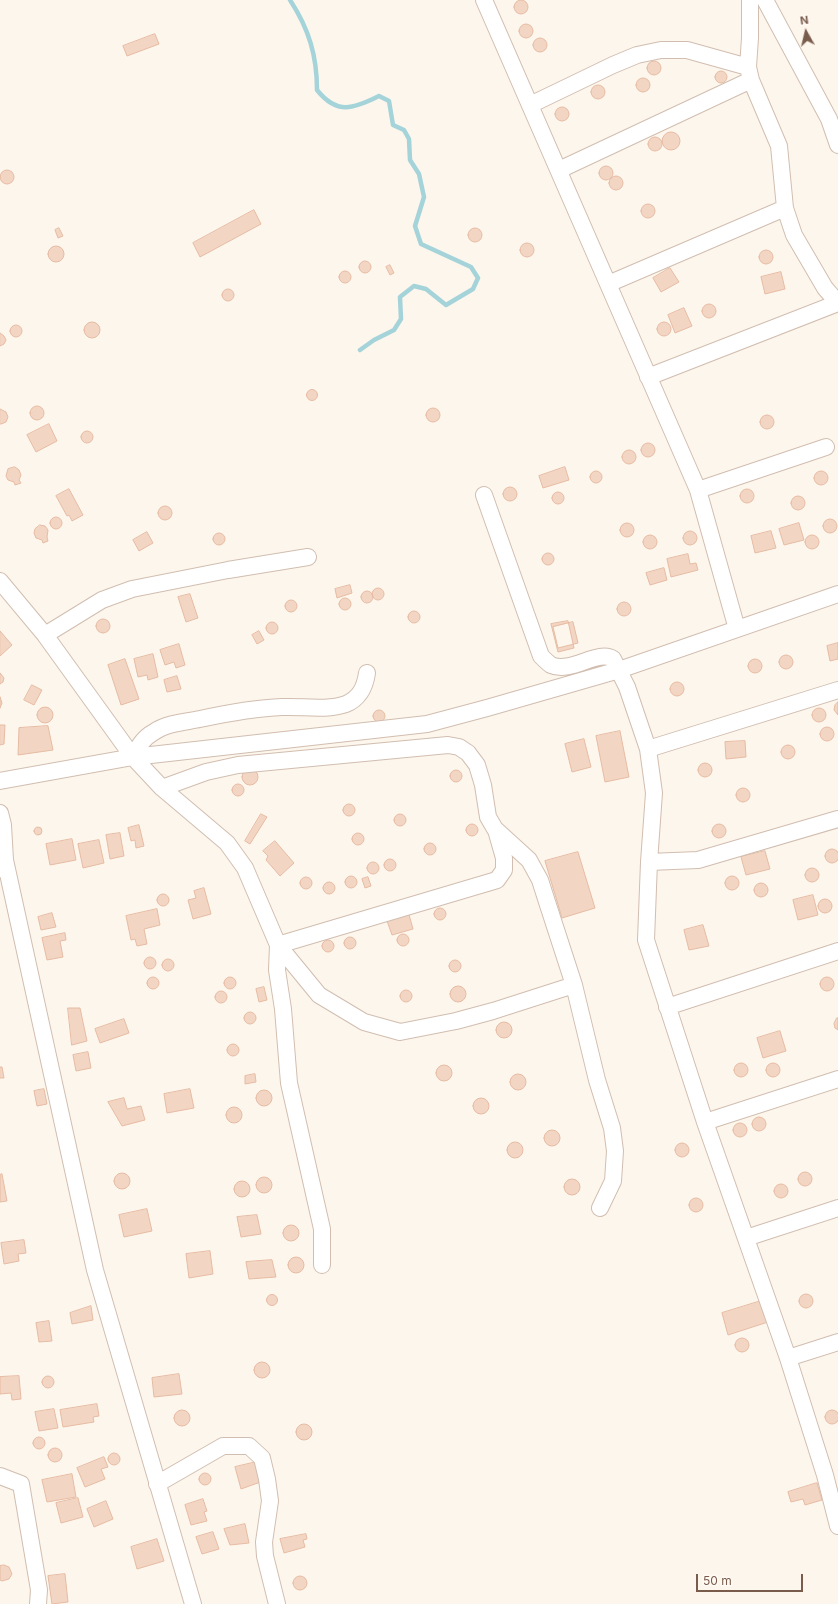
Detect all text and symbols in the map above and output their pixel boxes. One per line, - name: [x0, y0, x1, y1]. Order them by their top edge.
- north arrow: [786, 12, 826, 52]
- text: N: [799, 13, 809, 28]
- scale bar: [698, 1566, 805, 1592]
- text: 50 m: [703, 1573, 732, 1588]

